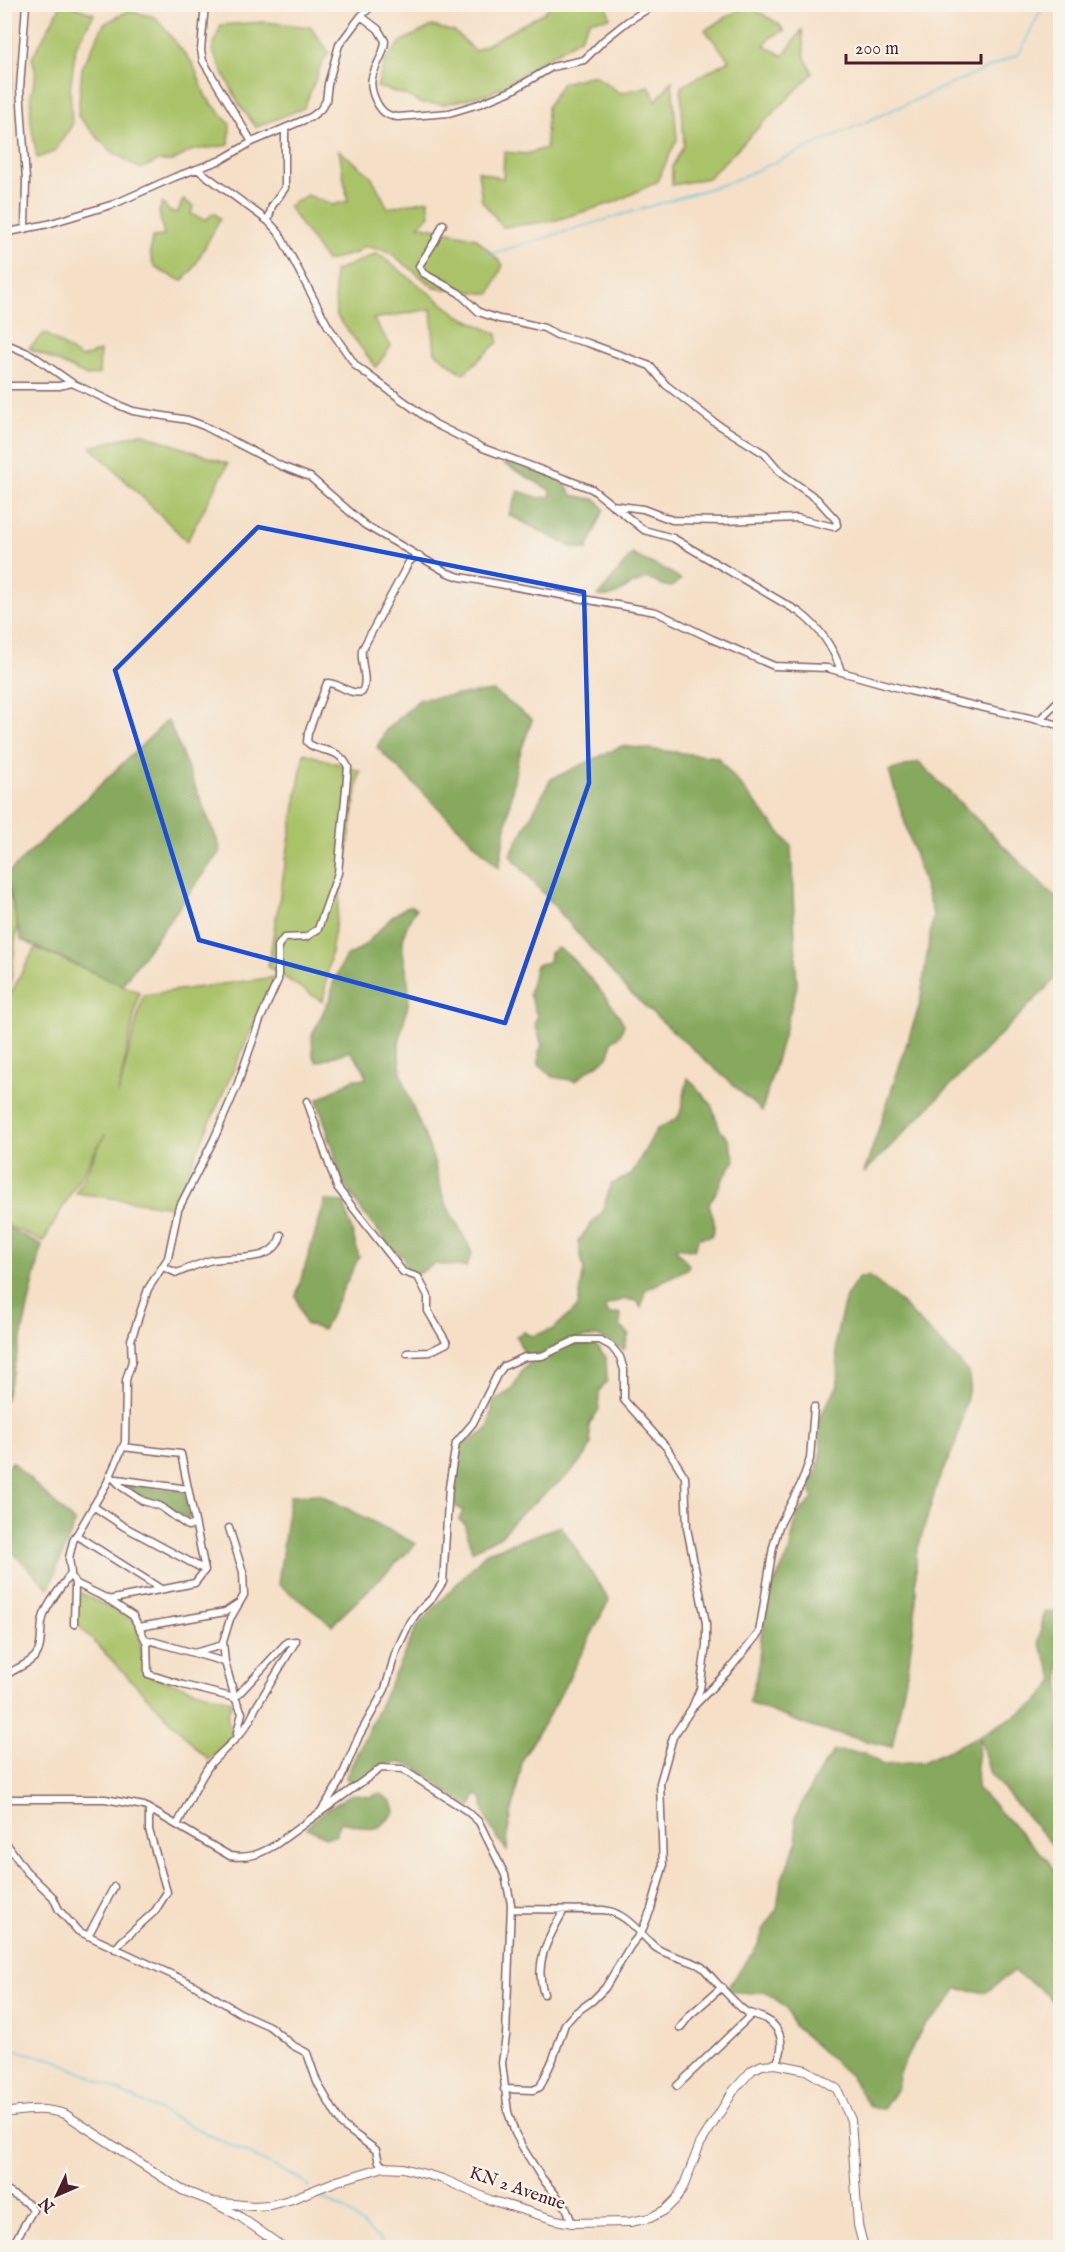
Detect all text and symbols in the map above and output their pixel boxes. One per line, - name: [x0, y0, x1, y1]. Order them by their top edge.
- scale bar: [846, 27, 981, 65]
- text: 200 m: [855, 38, 899, 61]
- street label: KN 2 Avenue: [466, 2162, 568, 2216]
- north arrow: [27, 2165, 87, 2225]
- text: N: [36, 2192, 60, 2217]

